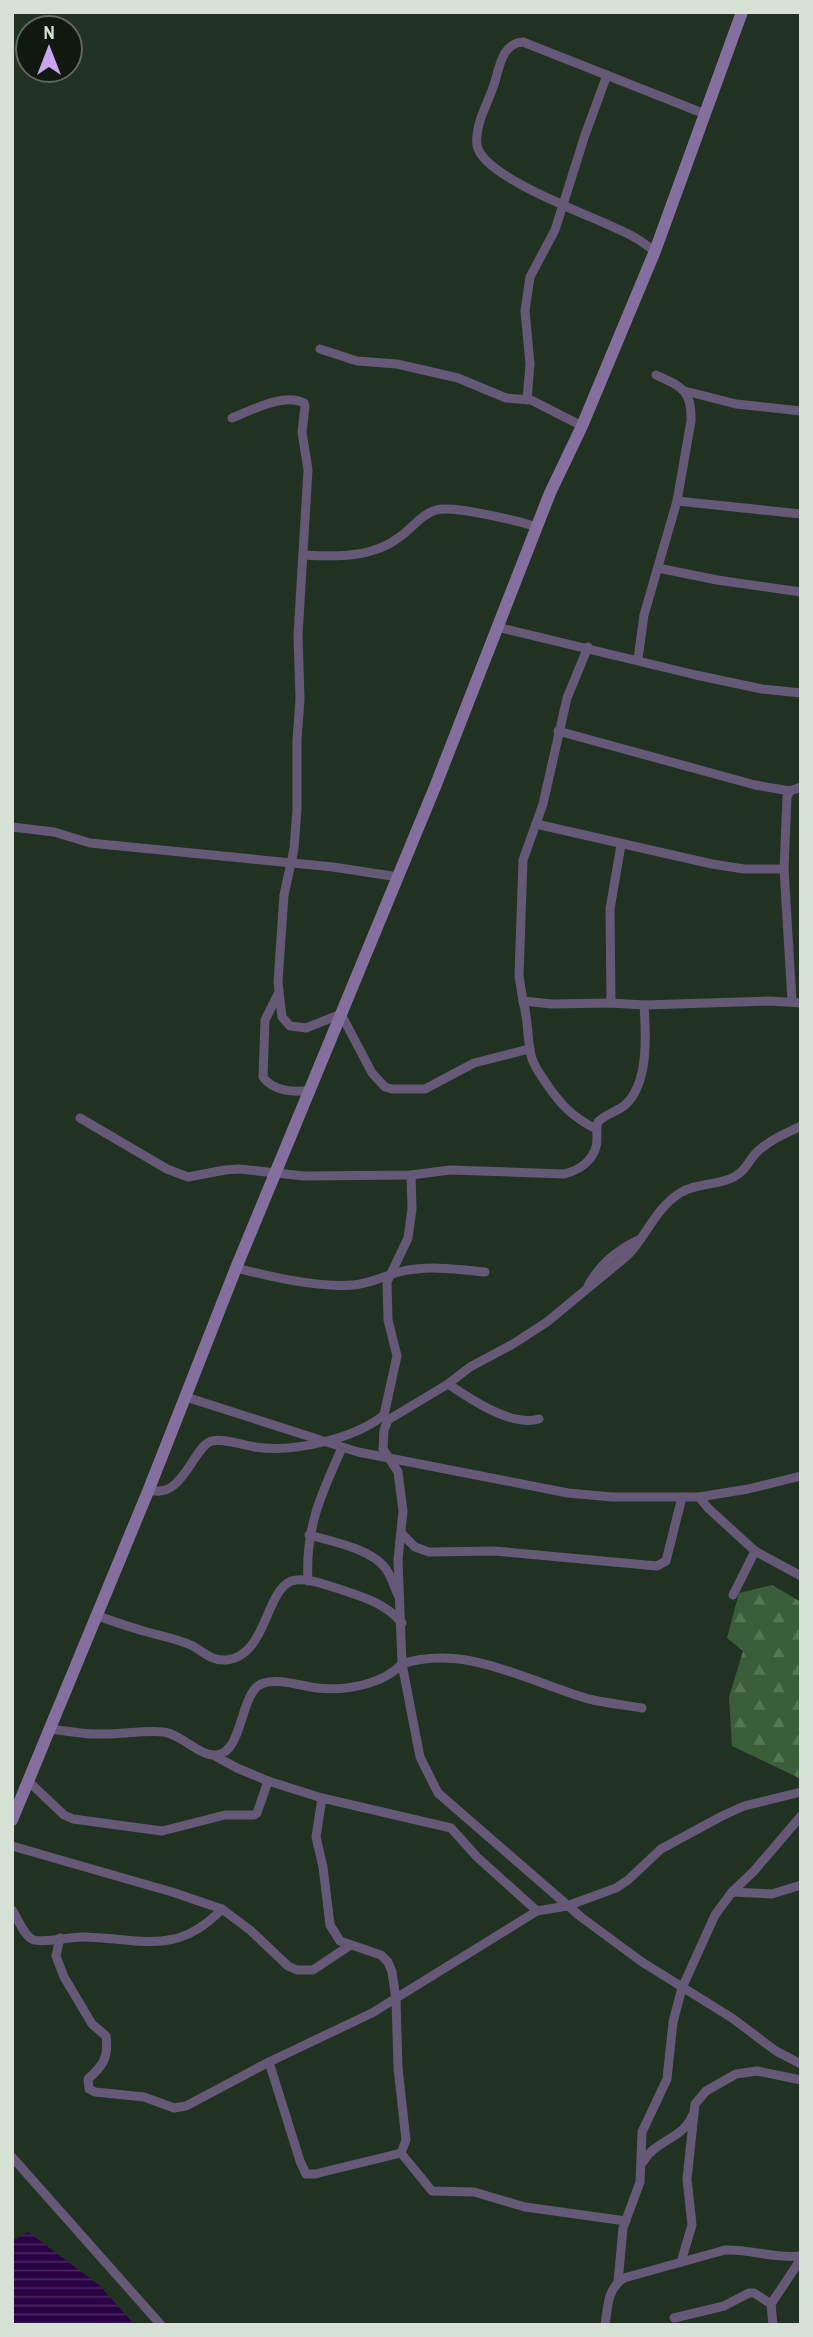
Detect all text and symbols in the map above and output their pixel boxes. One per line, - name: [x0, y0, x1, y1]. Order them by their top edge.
- north arrow: [14, 14, 84, 84]
- text: N: [43, 19, 55, 45]

